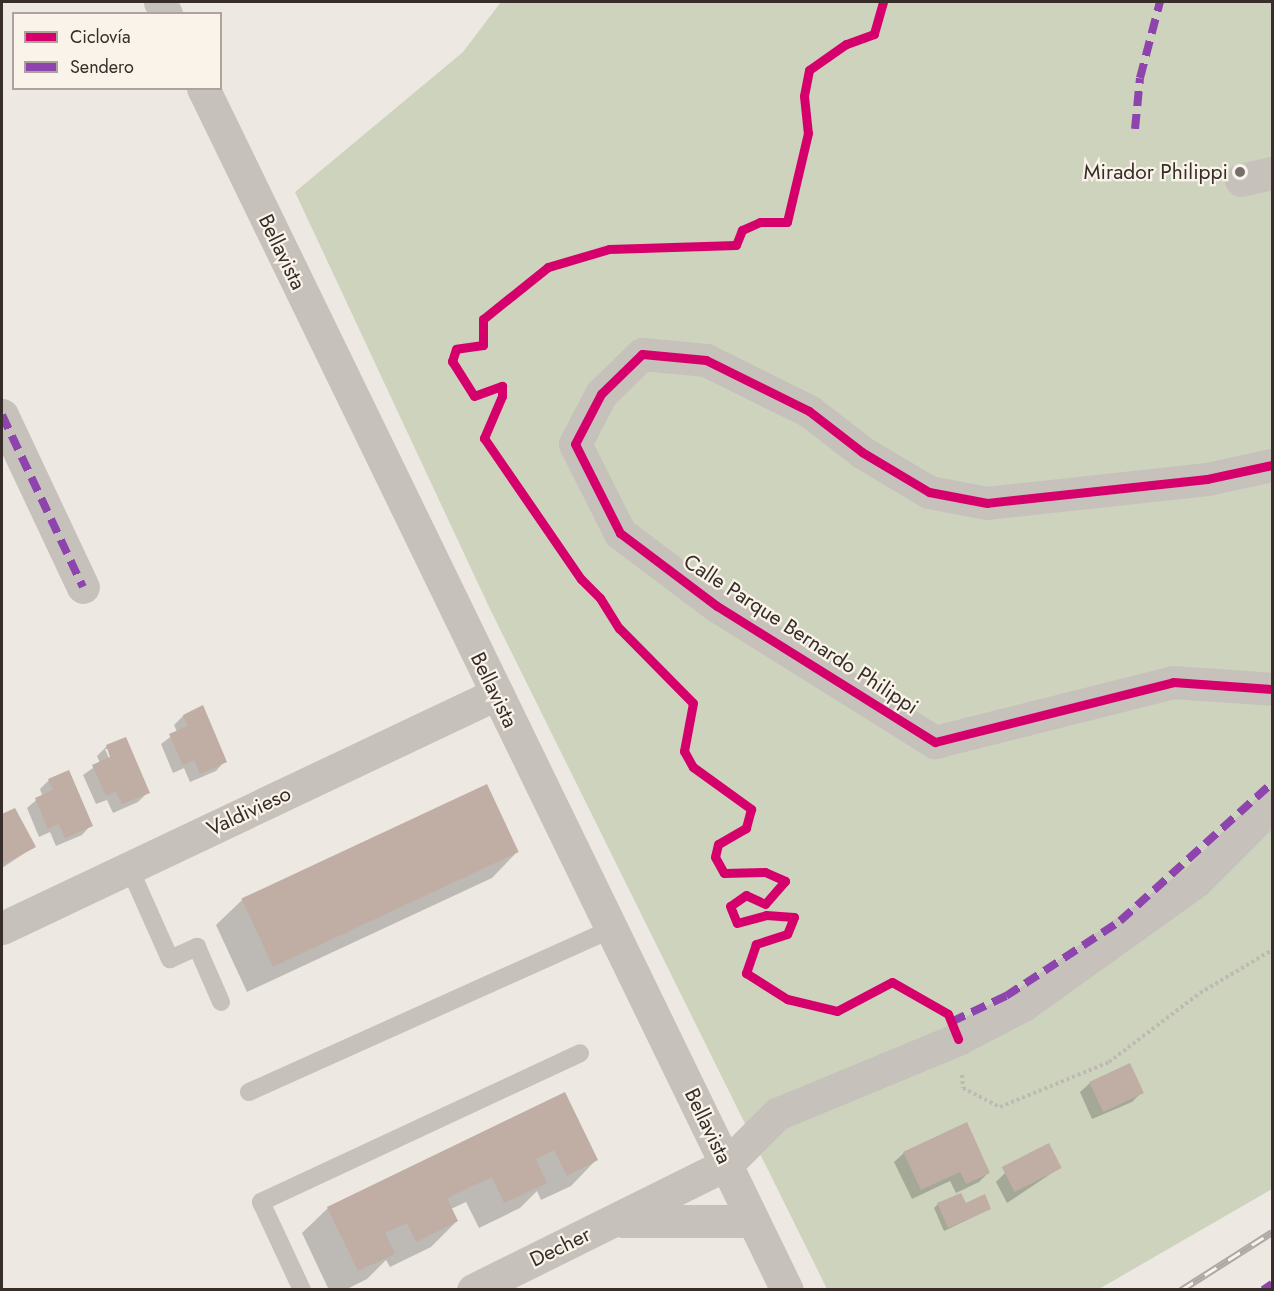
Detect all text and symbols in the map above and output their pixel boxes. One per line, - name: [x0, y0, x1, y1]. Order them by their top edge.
- legend: [12, 12, 222, 90]
- text: Ciclovía: [70, 24, 131, 50]
- text: Sendero: [70, 54, 134, 80]
- place label: Mirador Philippi: [1084, 159, 1228, 185]
- marker: Mirador Philippi: [1233, 165, 1247, 179]
- street label: Bellavista: [253, 210, 311, 294]
- street label: Calle Parque Bernardo Philippi: [679, 549, 923, 719]
- street label: Bellavista: [465, 648, 523, 732]
- street label: Valdivieso: [203, 781, 295, 841]
- street label: Bellavista: [679, 1084, 737, 1168]
- street label: Decher: [526, 1222, 594, 1272]

